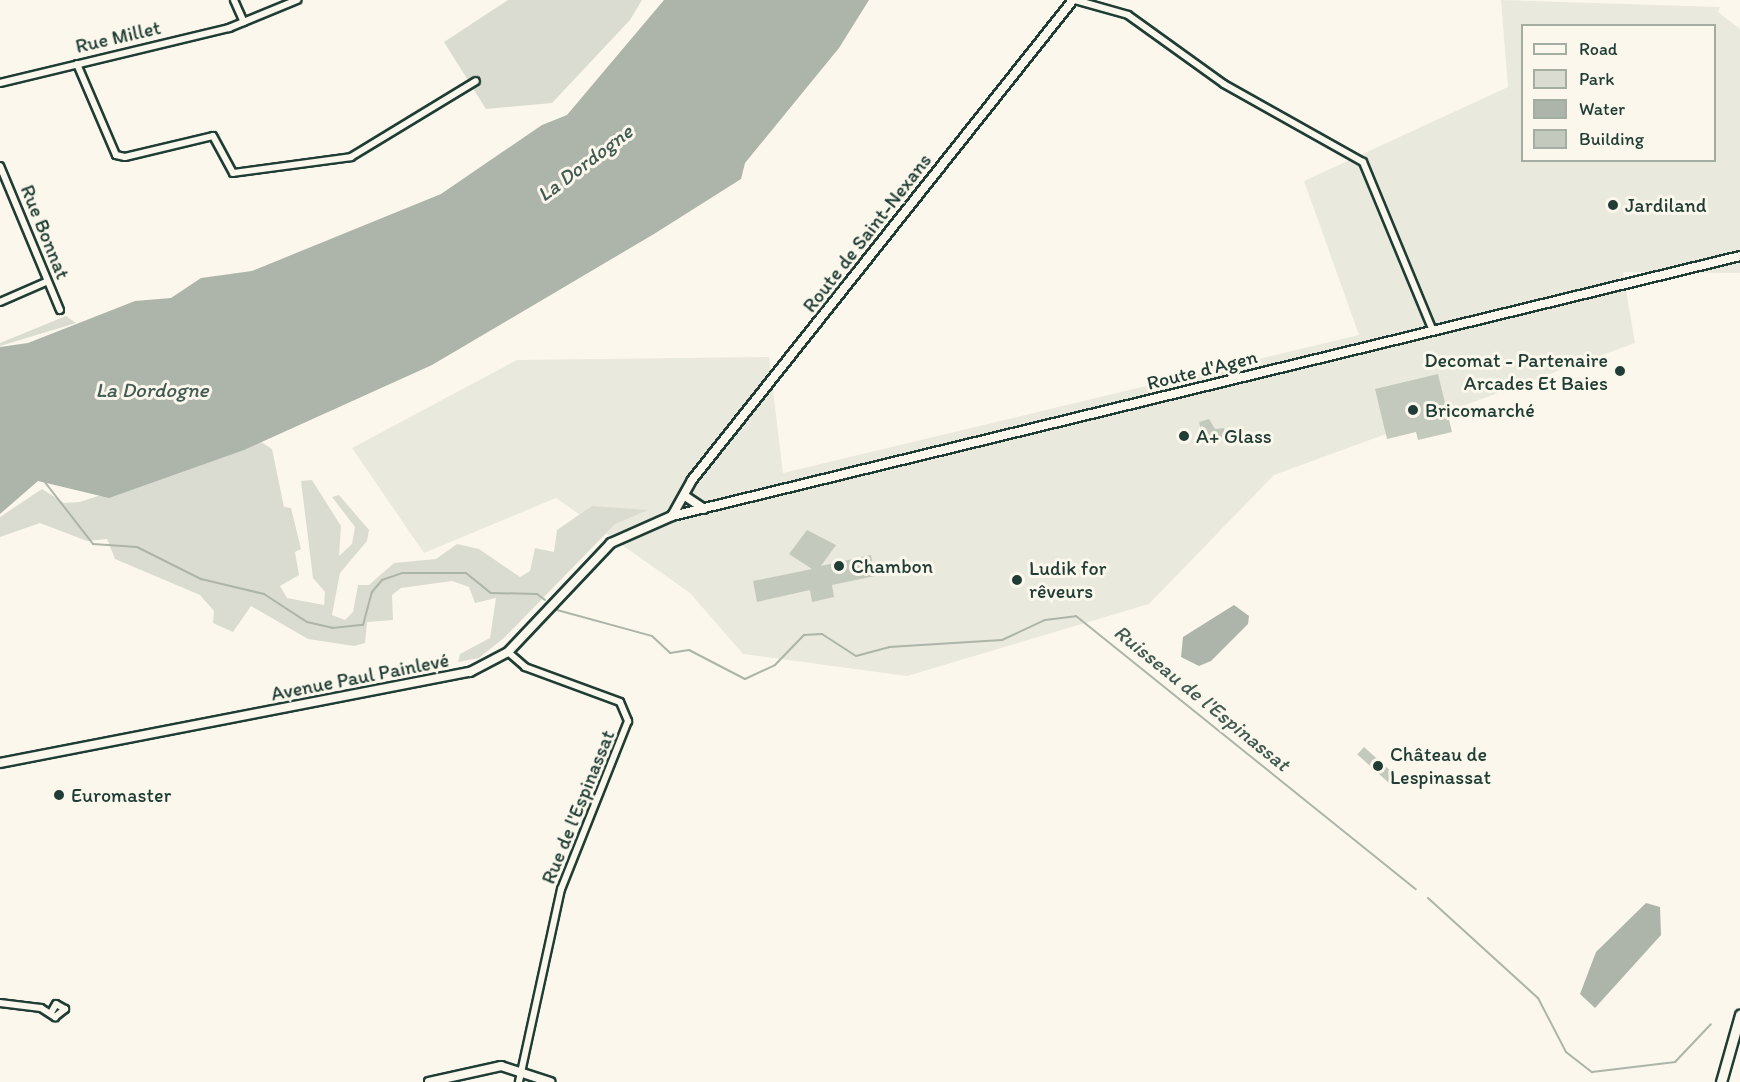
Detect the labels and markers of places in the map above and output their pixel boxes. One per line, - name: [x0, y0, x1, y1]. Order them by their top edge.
- place label: Jardiland: [1625, 193, 1707, 217]
- marker: Jardiland: [1606, 198, 1620, 212]
- place label: Decomat - Partenaire Arcades Et Baies: [1424, 348, 1608, 395]
- marker: Decomat - Partenaire Arcades Et Baies: [1613, 364, 1627, 378]
- place label: Bricomarché: [1425, 398, 1535, 422]
- marker: Bricomarché: [1406, 403, 1420, 417]
- place label: A+ Glass: [1196, 424, 1272, 448]
- marker: A+ Glass: [1177, 429, 1191, 443]
- place label: Chambon: [851, 554, 933, 578]
- place label: Ludik for rêveurs: [1029, 556, 1106, 603]
- marker: Chambon: [832, 559, 846, 573]
- marker: Ludik for rêveurs: [1010, 573, 1024, 587]
- place label: Château de Lespinassat: [1390, 742, 1491, 789]
- marker: Château de Lespinassat: [1371, 759, 1385, 773]
- place label: Euromaster: [71, 783, 171, 807]
- marker: Euromaster: [52, 788, 66, 802]

